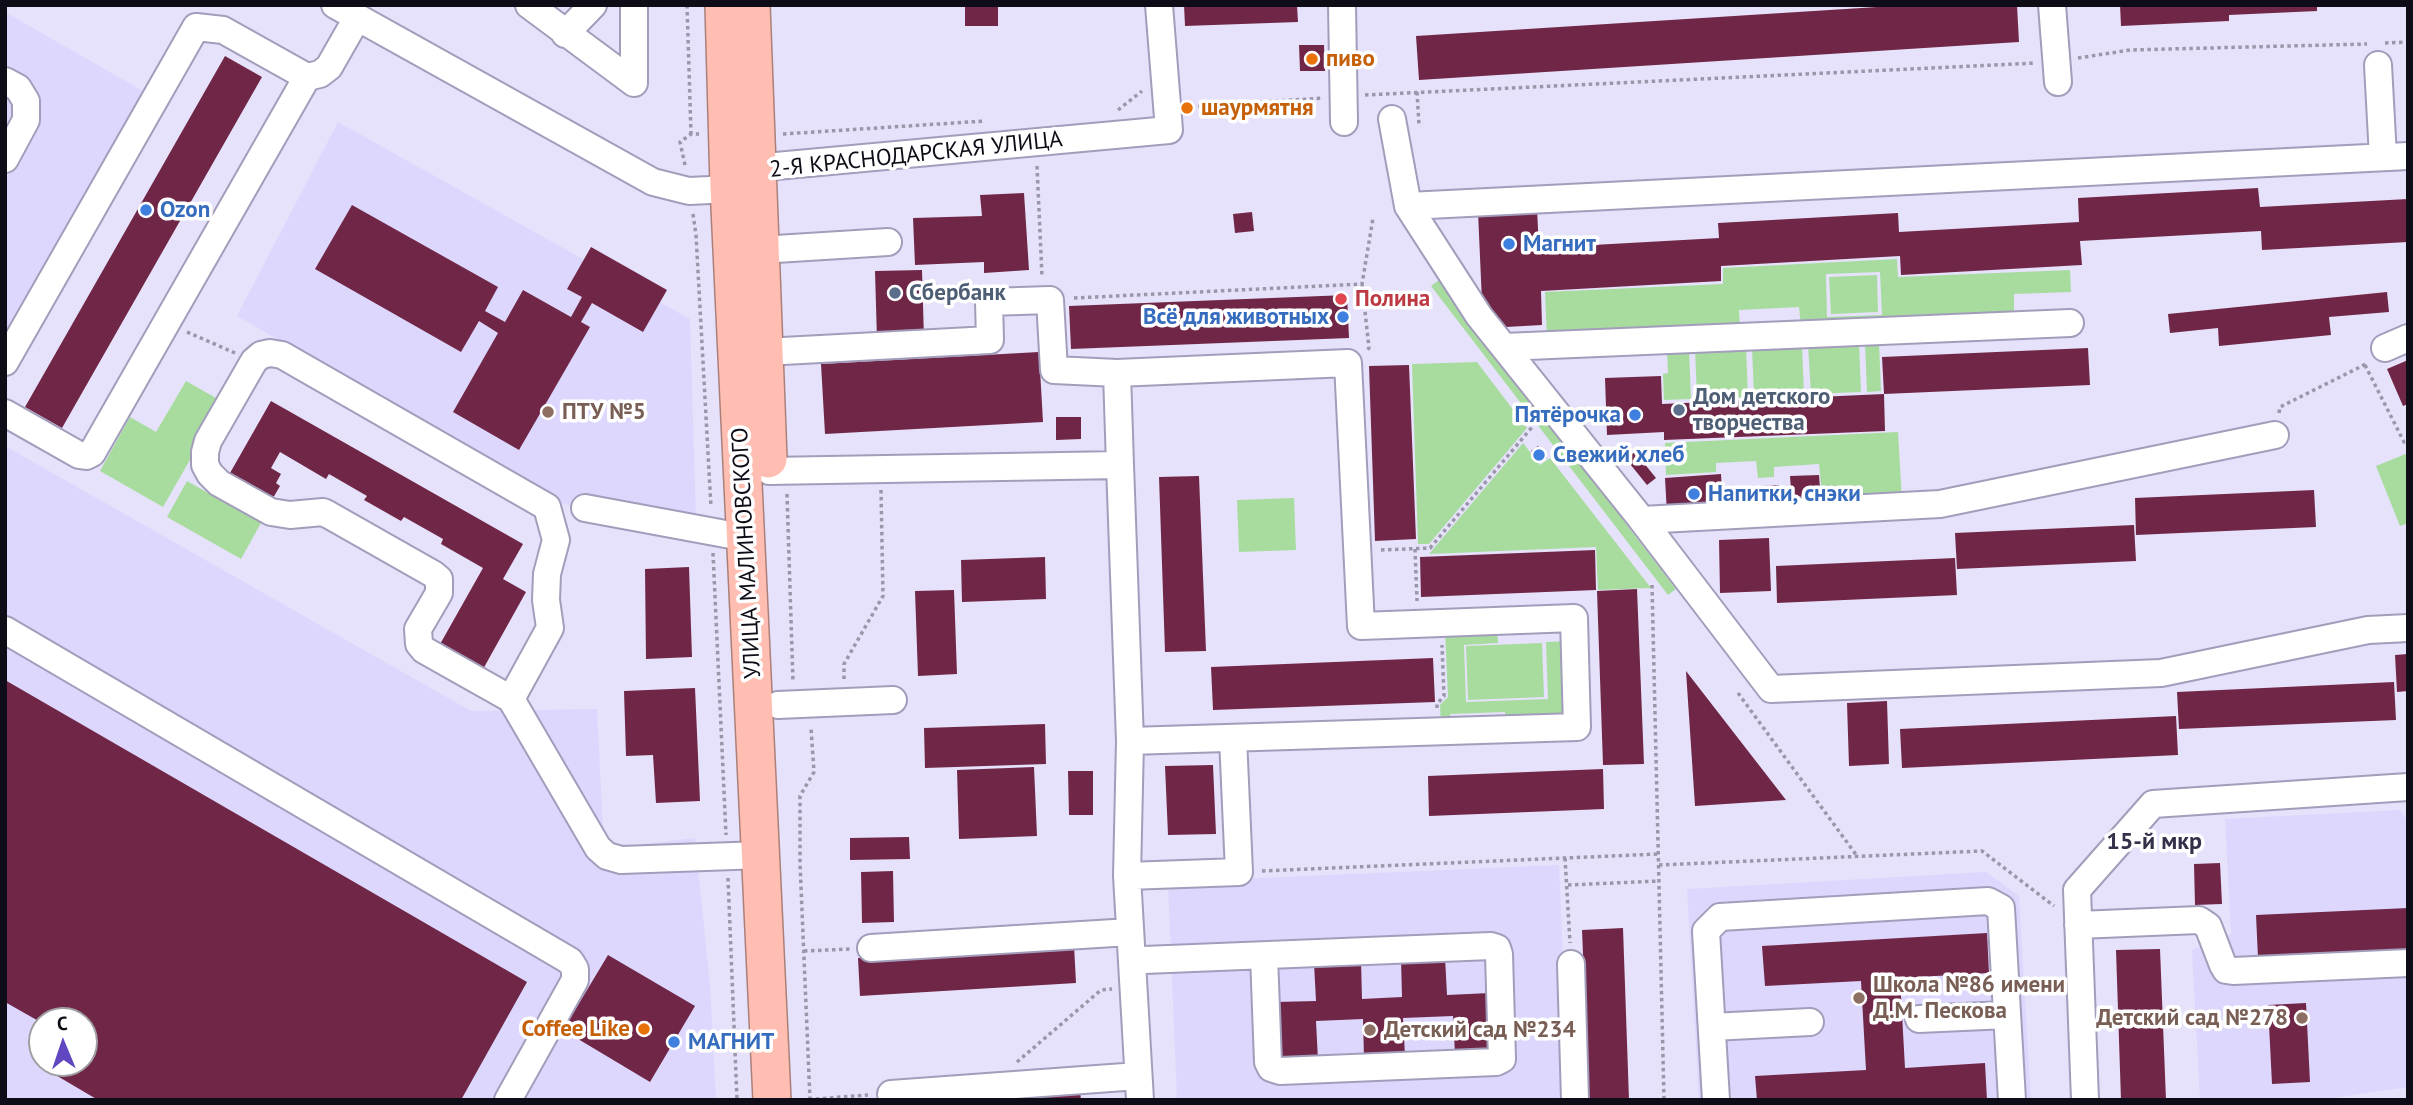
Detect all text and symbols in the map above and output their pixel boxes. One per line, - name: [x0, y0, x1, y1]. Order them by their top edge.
- place label: пиво: [1326, 45, 1375, 73]
- marker: пиво: [1304, 51, 1320, 67]
- place label: шаурмятня: [1201, 94, 1314, 122]
- marker: шаурмятня: [1179, 100, 1195, 116]
- street label: 2-Я КРАСНОДАРСКАЯ УЛИЦА: [768, 126, 1064, 184]
- place label: Ozon: [160, 196, 210, 224]
- marker: Ozon: [138, 202, 154, 218]
- place label: Магнит: [1523, 230, 1596, 258]
- marker: Магнит: [1501, 236, 1517, 252]
- place label: Сбербанк: [909, 279, 1006, 307]
- marker: Сбербанк: [887, 285, 903, 301]
- place label: Полина: [1355, 285, 1430, 313]
- marker: Полина: [1333, 291, 1349, 307]
- place label: Всё для животных: [1143, 303, 1329, 331]
- marker: Всё для животных: [1335, 309, 1351, 325]
- place label: Дом детского творчества: [1693, 383, 1830, 437]
- place label: ПТУ №5: [562, 398, 646, 426]
- place label: Пятёрочка: [1515, 401, 1621, 429]
- marker: Дом детского творчества: [1671, 402, 1687, 418]
- marker: ПТУ №5: [540, 404, 556, 420]
- marker: Пятёрочка: [1627, 407, 1643, 423]
- street label: УЛИЦА МАЛИНОВСКОГО: [727, 427, 767, 679]
- place label: Свежий хлеб: [1553, 441, 1684, 469]
- marker: Свежий хлеб: [1531, 447, 1547, 463]
- place label: Напитки, снэки: [1708, 480, 1861, 508]
- marker: Напитки, снэки: [1686, 486, 1702, 502]
- district label: 15-й мкр: [2106, 828, 2202, 856]
- place label: Школа №86 имени Д.М. Пескова: [1873, 971, 2065, 1025]
- marker: Школа №86 имени Д.М. Пескова: [1851, 990, 1867, 1006]
- place label: Детский сад №278: [2096, 1004, 2288, 1032]
- north arrow: [28, 1007, 98, 1077]
- marker: Детский сад №278: [2294, 1010, 2310, 1026]
- text: С: [57, 1011, 68, 1035]
- place label: Coffee Like: [521, 1015, 630, 1043]
- place label: Детский сад №234: [1384, 1016, 1576, 1044]
- marker: Coffee Like: [636, 1021, 652, 1037]
- marker: Детский сад №234: [1362, 1022, 1378, 1038]
- place label: МАГНИТ: [688, 1028, 774, 1056]
- marker: МАГНИТ: [666, 1034, 682, 1050]

